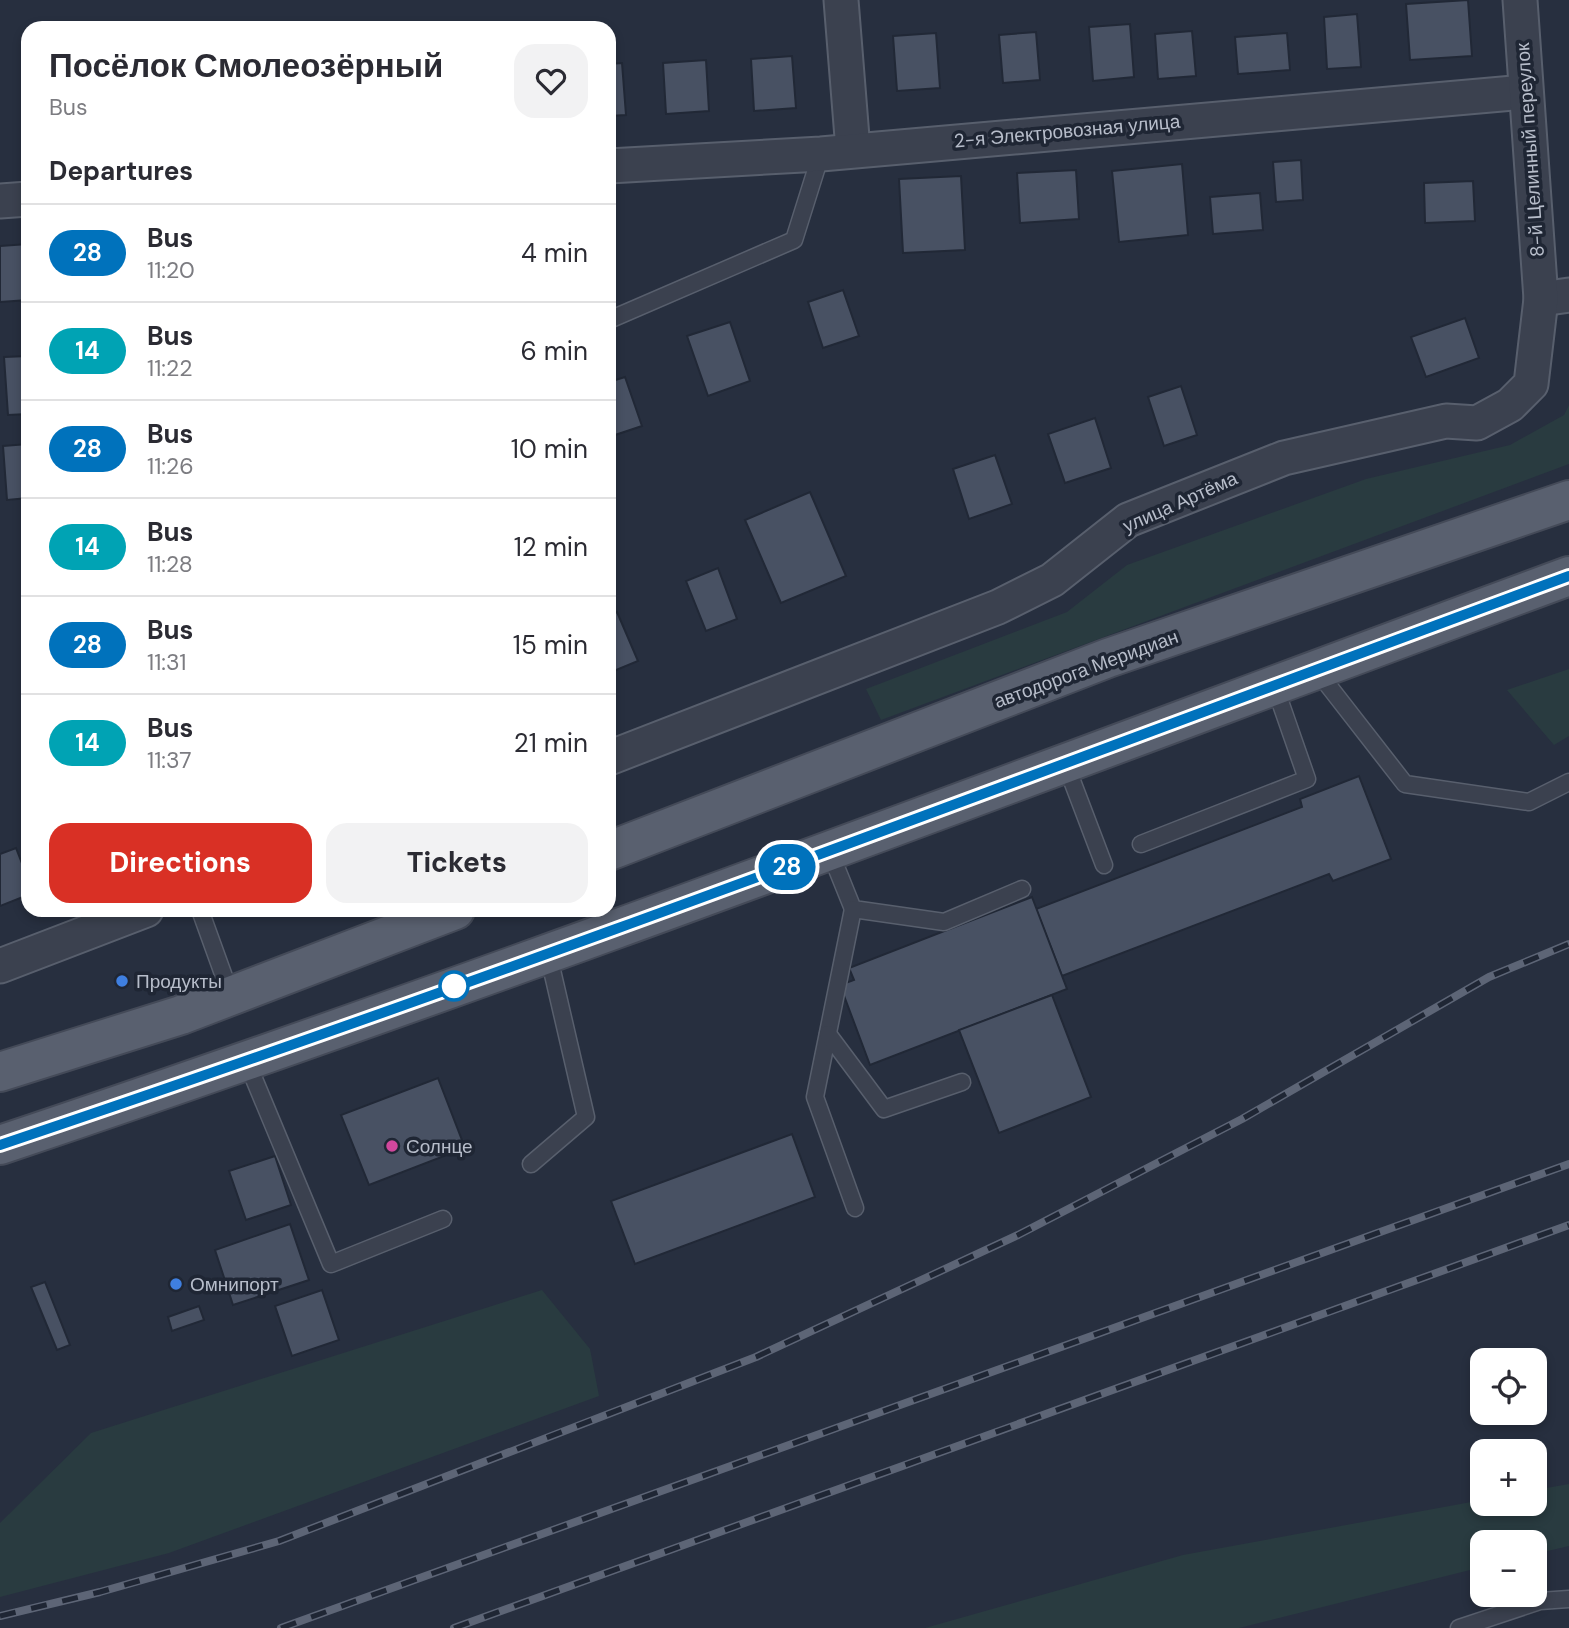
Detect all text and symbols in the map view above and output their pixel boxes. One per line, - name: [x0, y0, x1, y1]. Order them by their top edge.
- street label: 8-й Целинный переулок: [1510, 41, 1550, 258]
- text: Посёлок Смолеозёрный: [49, 44, 443, 87]
- button: heart: [514, 44, 588, 118]
- text: Bus: [49, 92, 88, 122]
- street label: 2-я Электровозная улица: [953, 109, 1182, 153]
- text: Departures: [49, 154, 193, 188]
- text: Bus: [147, 221, 193, 255]
- text: 4 min: [521, 236, 588, 270]
- text: 28: [73, 237, 102, 268]
- text: 11:20: [147, 255, 195, 285]
- text: Bus: [147, 319, 193, 353]
- text: 6 min: [520, 334, 588, 368]
- text: 14: [75, 335, 100, 366]
- text: 11:22: [147, 353, 193, 383]
- text: Bus: [147, 417, 193, 451]
- text: 10 min: [511, 432, 588, 466]
- text: 28: [73, 433, 102, 464]
- text: 11:26: [147, 451, 194, 481]
- street label: улица Артёма: [1119, 465, 1242, 538]
- text: Bus: [147, 515, 193, 549]
- text: 12 min: [514, 530, 588, 564]
- text: 14: [75, 531, 100, 562]
- text: 11:28: [147, 549, 193, 579]
- text: Bus: [147, 613, 193, 647]
- street label: автодорога Меридиан: [990, 624, 1182, 714]
- text: 15 min: [513, 628, 588, 662]
- text: 28: [73, 629, 102, 660]
- text: 11:31: [147, 647, 186, 677]
- text: Bus: [147, 711, 193, 745]
- text: 21 min: [514, 726, 588, 760]
- text: 14: [75, 727, 100, 758]
- text: 11:37: [147, 745, 191, 775]
- button: Directions: [49, 823, 312, 903]
- button: Tickets: [326, 823, 588, 903]
- line badge: 28: [756, 844, 818, 890]
- text: 28: [773, 851, 801, 882]
- place label: Продукты: [136, 969, 222, 994]
- unlabelled marker: [439, 971, 469, 1001]
- marker: Продукты: [114, 973, 130, 989]
- place label: Солнце: [406, 1134, 473, 1159]
- marker: Солнце: [384, 1138, 400, 1154]
- place label: Омнипорт: [190, 1272, 279, 1297]
- marker: Омнипорт: [168, 1276, 184, 1292]
- map controls: [1470, 1348, 1547, 1607]
- button: locate: [1470, 1348, 1547, 1425]
- button: +: [1470, 1439, 1547, 1516]
- button: −: [1470, 1530, 1547, 1607]

